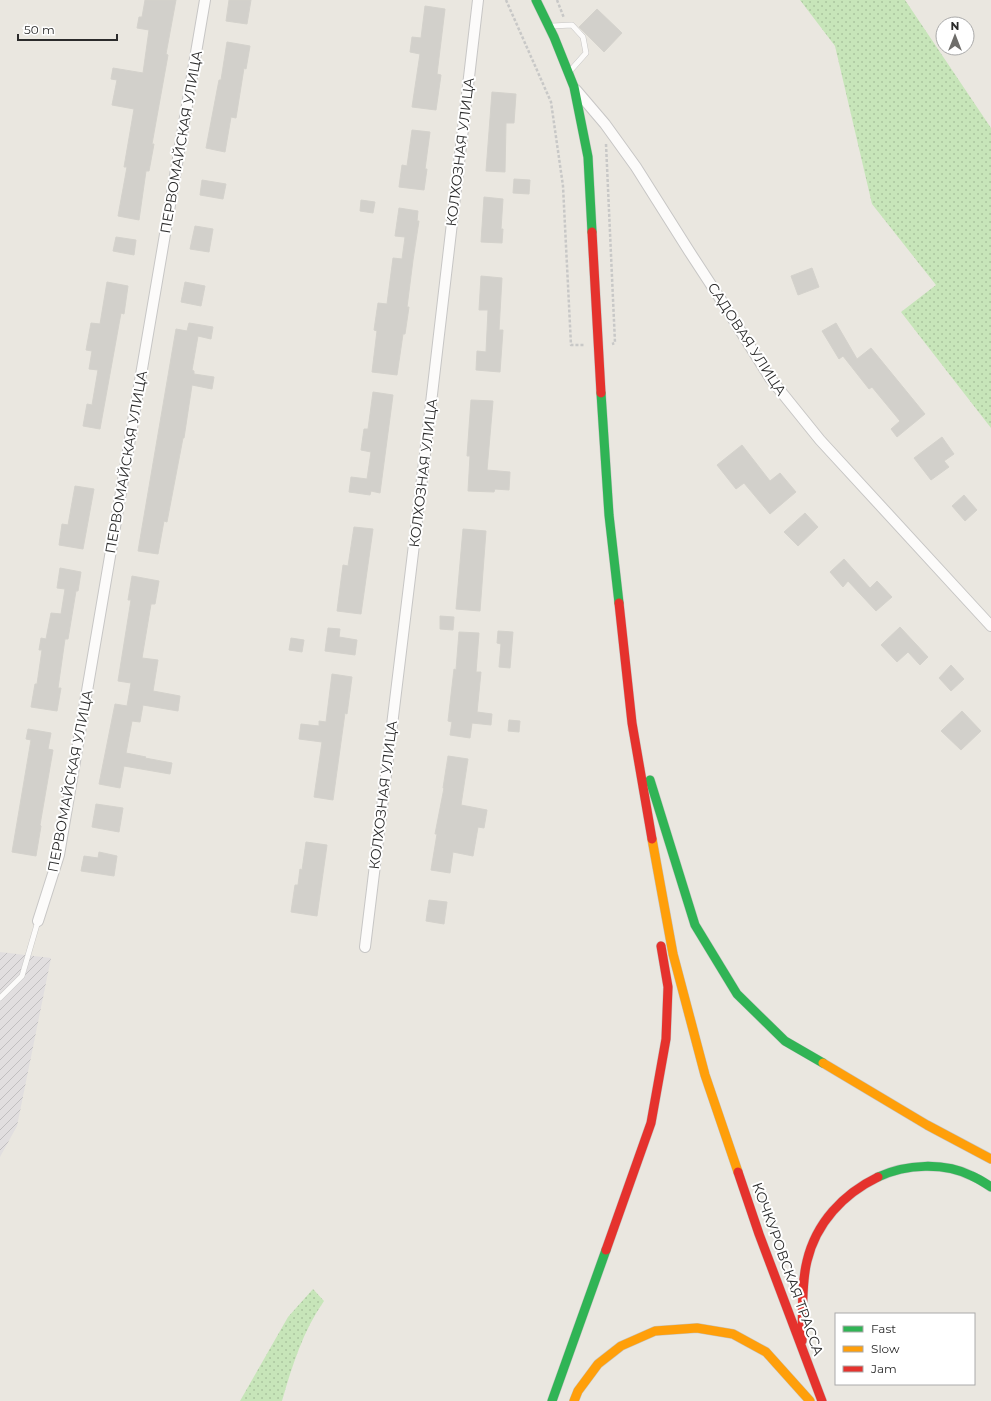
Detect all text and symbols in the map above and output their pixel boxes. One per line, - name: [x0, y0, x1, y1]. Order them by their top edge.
- scale bar: [18, 16, 117, 42]
- north arrow: [935, 16, 975, 56]
- text: N: [951, 19, 959, 33]
- text: 50 m: [24, 22, 55, 37]
- street label: ПЕРВОМАЙСКАЯ УЛИЦА: [156, 49, 206, 235]
- street label: КОЛХОЗНАЯ УЛИЦА: [442, 76, 478, 228]
- street label: САДОВАЯ УЛИЦА: [704, 279, 791, 399]
- street label: ПЕРВОМАЙСКАЯ УЛИЦА: [101, 369, 151, 555]
- street label: КОЛХОЗНАЯ УЛИЦА: [405, 397, 441, 549]
- street label: ПЕРВОМАЙСКАЯ УЛИЦА: [43, 688, 97, 874]
- street label: КОЛХОЗНАЯ УЛИЦА: [365, 719, 401, 871]
- street label: КОЧКУРОВСКАЯ ТРАССА: [748, 1180, 828, 1359]
- legend: [835, 1313, 975, 1385]
- text: Fast: [871, 1321, 896, 1336]
- text: Slow: [871, 1341, 900, 1356]
- text: Jam: [870, 1361, 897, 1376]

